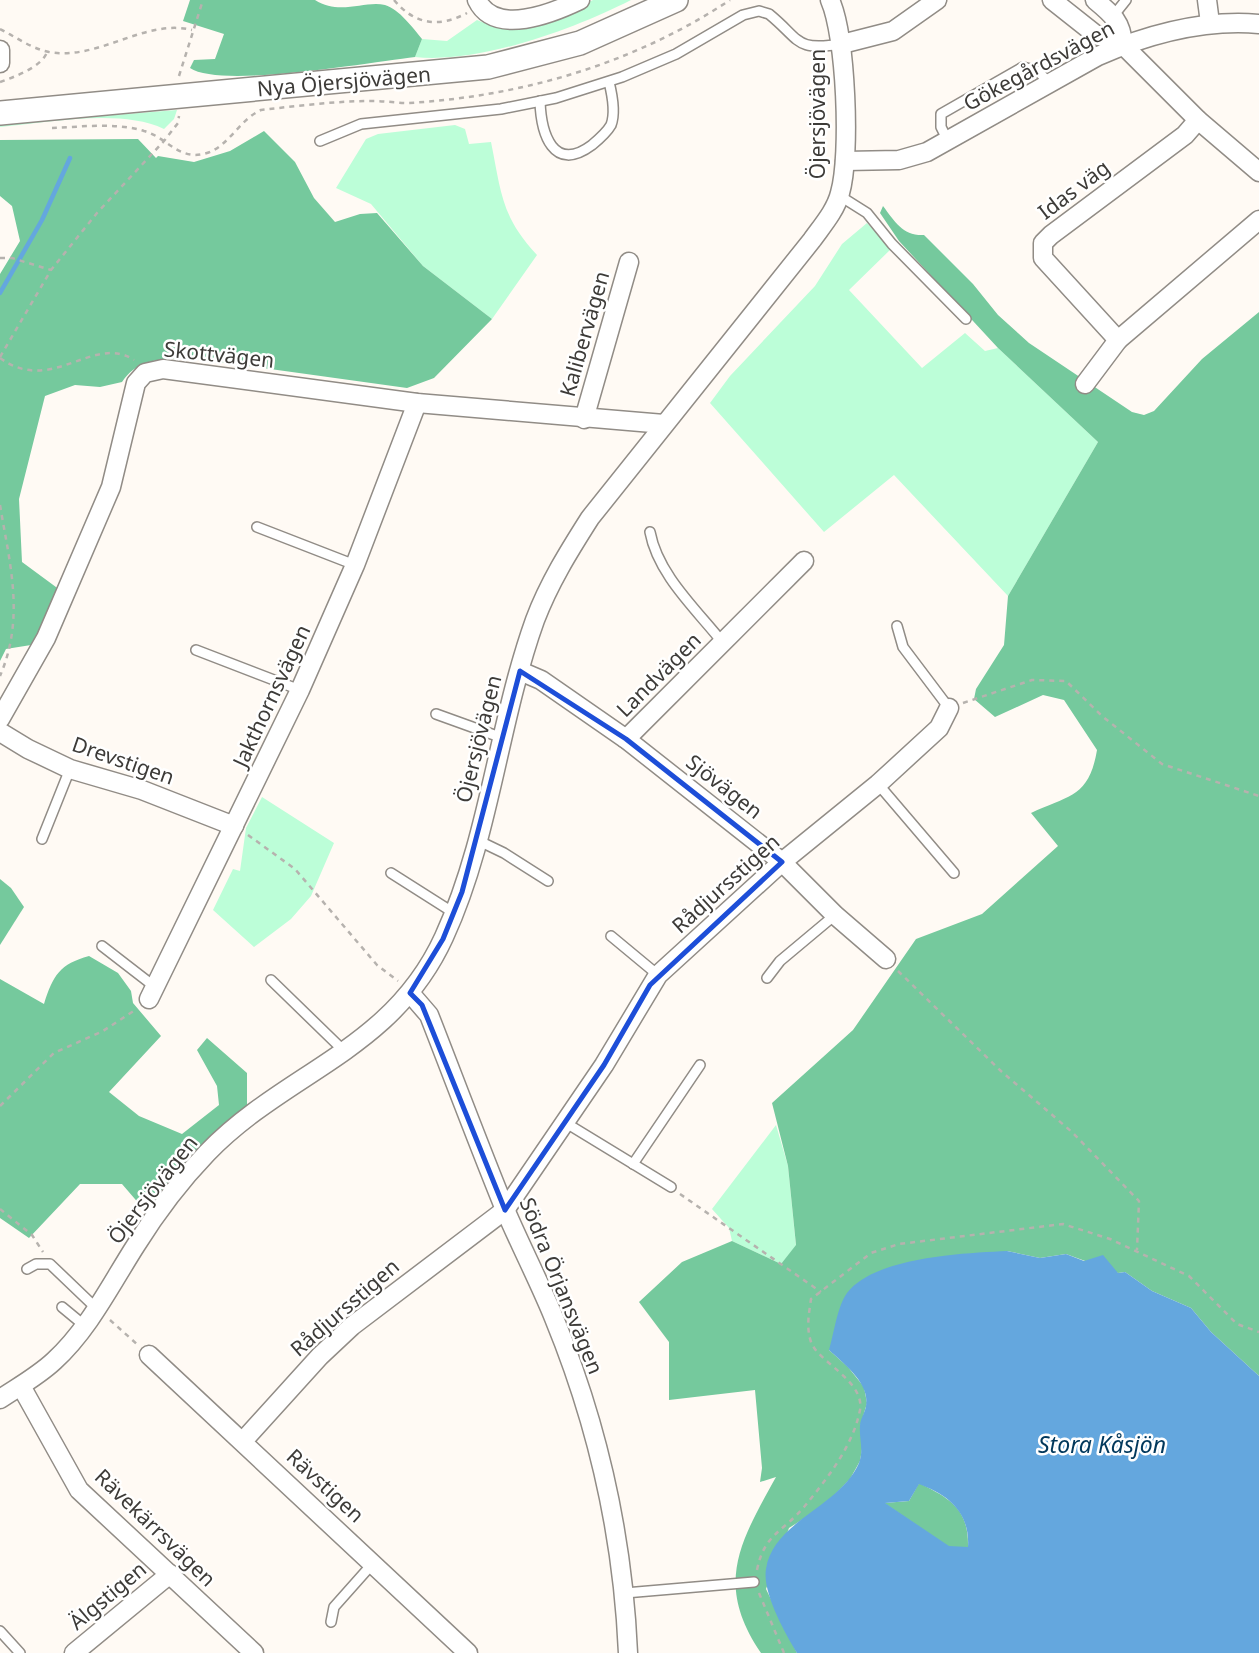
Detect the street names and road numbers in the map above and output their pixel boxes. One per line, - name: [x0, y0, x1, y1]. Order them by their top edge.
- street label: Gökegårdsvägen: [958, 14, 1119, 117]
- street label: Öjersjövägen: [803, 49, 831, 179]
- street label: Nya Öjersjövägen: [256, 59, 432, 103]
- street label: Idas väg: [1032, 153, 1115, 225]
- street label: Kalibervägen: [553, 268, 615, 400]
- street label: Skottvägen: [163, 334, 276, 374]
- street label: Jakthornsvägen: [225, 620, 316, 773]
- street label: Landvägen: [610, 626, 707, 723]
- street label: Öjersjövägen: [449, 672, 507, 805]
- street label: Drevstigen: [68, 729, 178, 791]
- street label: Sjövägen: [681, 748, 768, 825]
- street label: Rådjursstigen: [666, 827, 785, 939]
- street label: Öjersjövägen: [101, 1129, 203, 1249]
- street label: Södra Örjansvägen: [514, 1193, 610, 1378]
- street label: Rådjursstigen: [284, 1252, 405, 1362]
- street label: Rävstigen: [281, 1442, 370, 1528]
- street label: Rävekärrsvägen: [89, 1462, 222, 1592]
- street label: Älgstigen: [63, 1555, 152, 1636]

